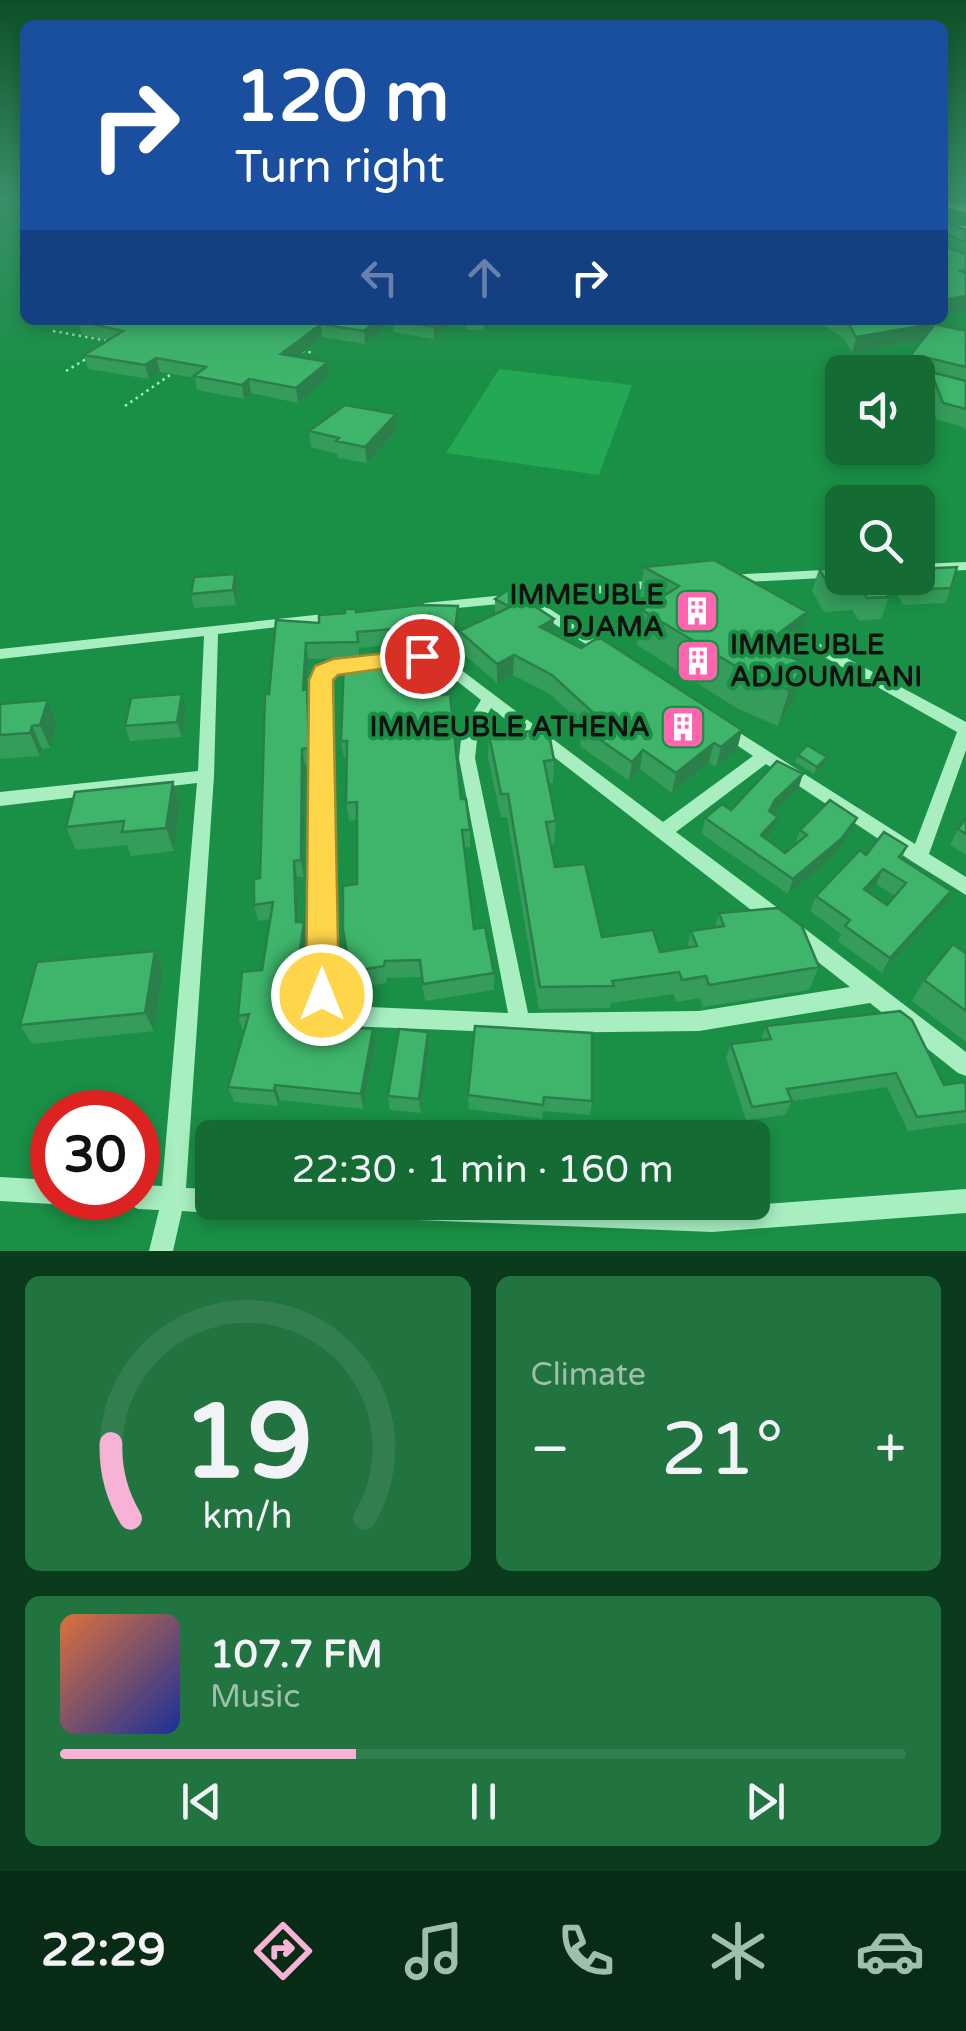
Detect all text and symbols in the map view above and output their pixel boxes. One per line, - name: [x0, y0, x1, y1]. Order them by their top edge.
- text: 120 m: [235, 56, 449, 140]
- icon: right: [70, 60, 200, 190]
- text: Turn right: [235, 141, 444, 195]
- icon: left: [352, 250, 407, 305]
- icon: ahead: [457, 250, 512, 305]
- icon: right: [562, 250, 617, 305]
- map controls: [825, 355, 935, 595]
- button: sound: [825, 355, 935, 465]
- button: search: [825, 485, 935, 595]
- place label: IMMEUBLE DJAMA: [509, 578, 664, 644]
- building icon: IMMEUBLE DJAMA: [674, 588, 720, 634]
- pin: [380, 614, 465, 699]
- place label: IMMEUBLE ADJOUMLANI: [730, 628, 922, 694]
- icon: arrive: [395, 629, 450, 684]
- building icon: IMMEUBLE ADJOUMLANI: [675, 638, 721, 684]
- building icon: IMMEUBLE ATHENA: [660, 704, 706, 750]
- place label: IMMEUBLE ATHENA: [370, 710, 650, 744]
- position arrow: [270, 943, 374, 1047]
- speed limit sign: 30: [30, 1090, 160, 1220]
- text: 22:30 · 1 min · 160 m: [291, 1147, 674, 1193]
- text: Climate: [531, 1356, 646, 1394]
- text: 19: [182, 1381, 313, 1506]
- text: 21°: [661, 1405, 784, 1495]
- text: −: [531, 1417, 570, 1483]
- text: +: [875, 1417, 906, 1483]
- text: km/h: [203, 1495, 293, 1538]
- text: 107.7 FM: [210, 1632, 383, 1678]
- text: Music: [210, 1678, 300, 1716]
- icon: previous: [174, 1774, 229, 1829]
- icon: pause: [456, 1774, 511, 1829]
- icon: next: [738, 1774, 793, 1829]
- icon: directions: [248, 1916, 318, 1986]
- icon: music: [399, 1916, 469, 1986]
- icon: phone: [551, 1916, 621, 1986]
- icon: climate: [703, 1916, 773, 1986]
- icon: car: [855, 1916, 925, 1986]
- text: 22:29: [41, 1924, 166, 1978]

